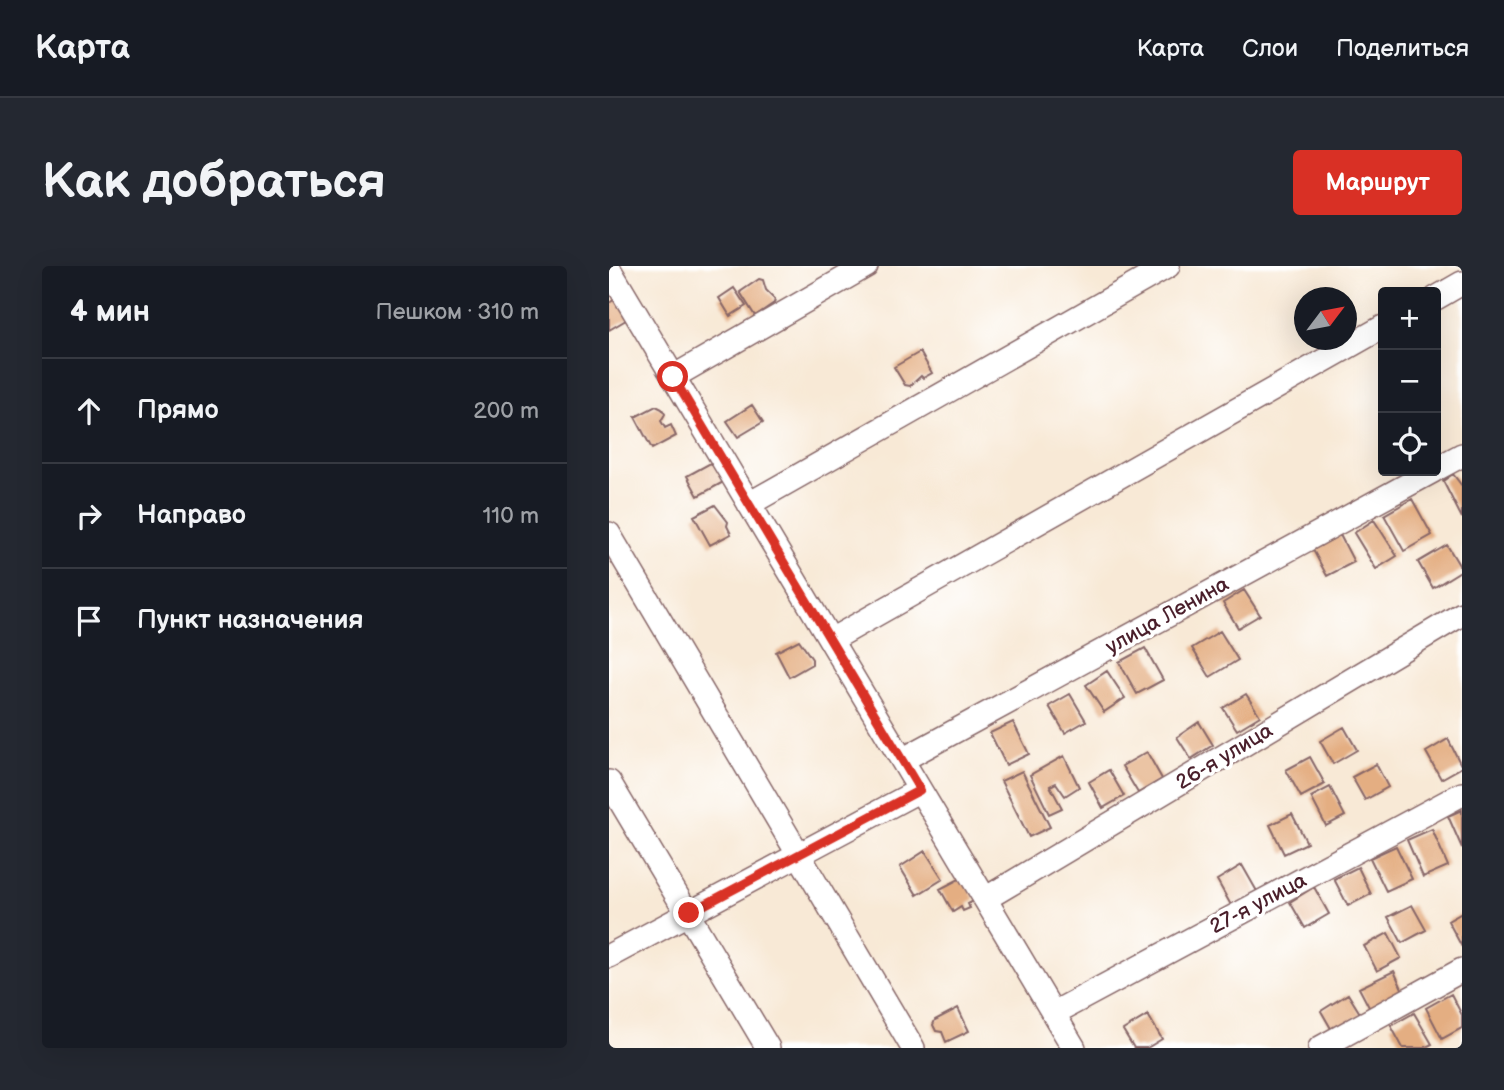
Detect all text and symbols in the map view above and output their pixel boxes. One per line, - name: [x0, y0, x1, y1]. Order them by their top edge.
- text: Карта: [35, 28, 130, 68]
- text: Карта: [1137, 34, 1204, 63]
- text: Слои: [1242, 34, 1298, 63]
- text: Поделиться: [1336, 34, 1469, 63]
- button: Маршрут: [1293, 150, 1462, 215]
- text: Как добраться: [42, 153, 386, 212]
- north arrow: [1294, 287, 1357, 350]
- map controls: [1378, 287, 1441, 476]
- button: +: [1378, 287, 1441, 350]
- text: 4 мин: [70, 294, 150, 330]
- text: Пешком · 310 m: [375, 298, 539, 326]
- button: −: [1378, 350, 1441, 413]
- route start: [657, 361, 688, 392]
- icon: ahead: [70, 392, 108, 430]
- text: Прямо: [137, 395, 219, 426]
- text: 200 m: [473, 397, 539, 425]
- button: locate: [1378, 413, 1441, 476]
- icon: right: [70, 497, 108, 535]
- text: Направо: [137, 500, 246, 531]
- text: 110 m: [482, 502, 539, 530]
- street label: улица Ленина: [1101, 571, 1234, 660]
- icon: arrive: [70, 602, 108, 640]
- text: Пункт назначения: [137, 605, 363, 636]
- street label: 26-я улица: [1171, 718, 1278, 795]
- street label: 27-я улица: [1206, 867, 1311, 939]
- route end: [673, 897, 704, 928]

